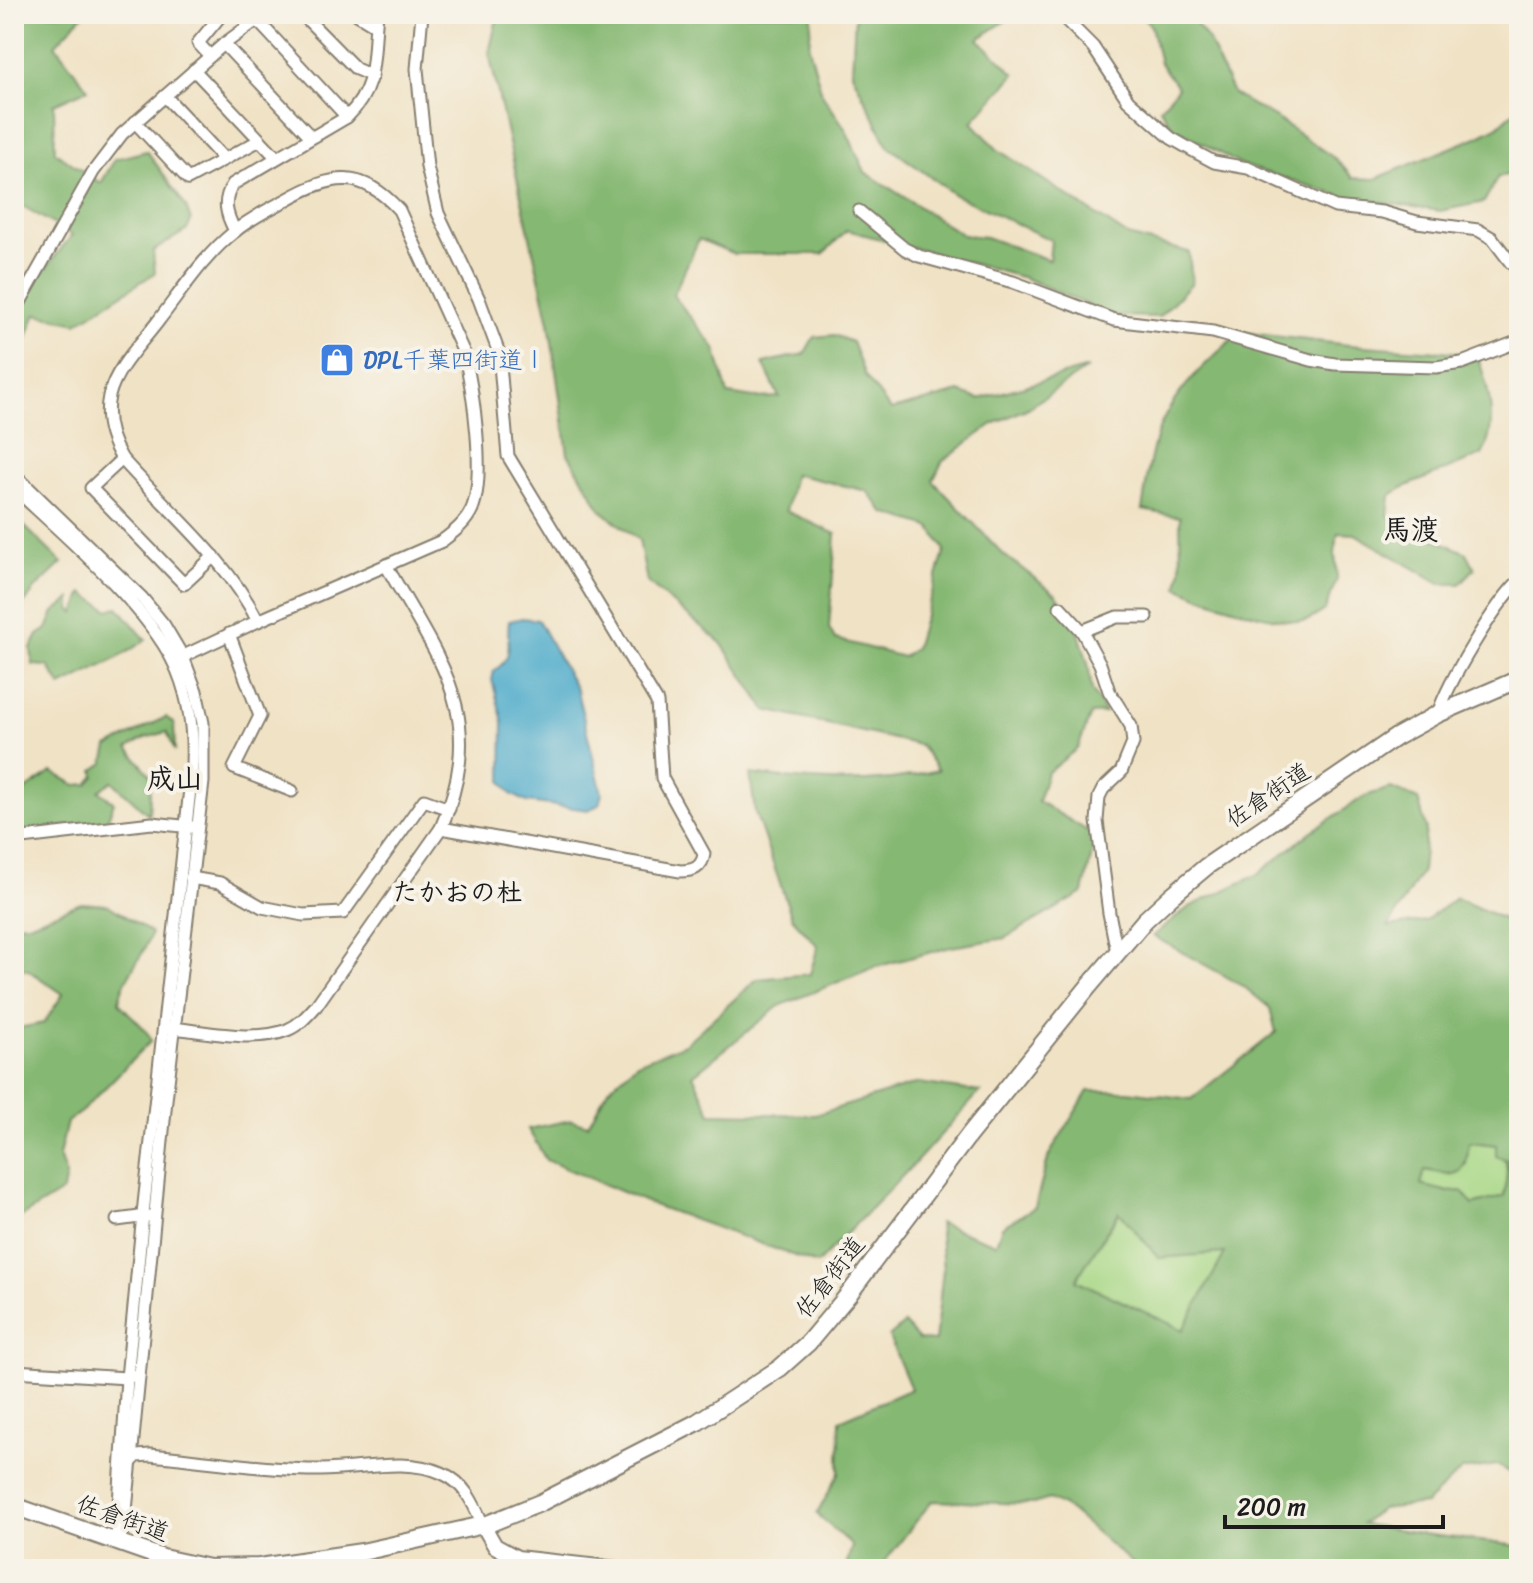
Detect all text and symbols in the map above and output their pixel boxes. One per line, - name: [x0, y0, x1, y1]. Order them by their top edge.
- place label: DPL千葉四街道Ⅰ: [363, 339, 547, 381]
- shop icon: DPL千葉四街道Ⅰ: [318, 341, 356, 379]
- district label: 馬渡: [1383, 505, 1439, 554]
- street label: 佐倉街道: [1216, 751, 1320, 839]
- district label: 成山: [147, 754, 203, 803]
- district label: たかおの杜: [392, 869, 522, 915]
- street label: 佐倉街道: [784, 1226, 876, 1328]
- scale bar: [1225, 1479, 1443, 1529]
- street label: 佐倉街道: [71, 1483, 175, 1553]
- text: 200 m: [1237, 1486, 1306, 1528]

